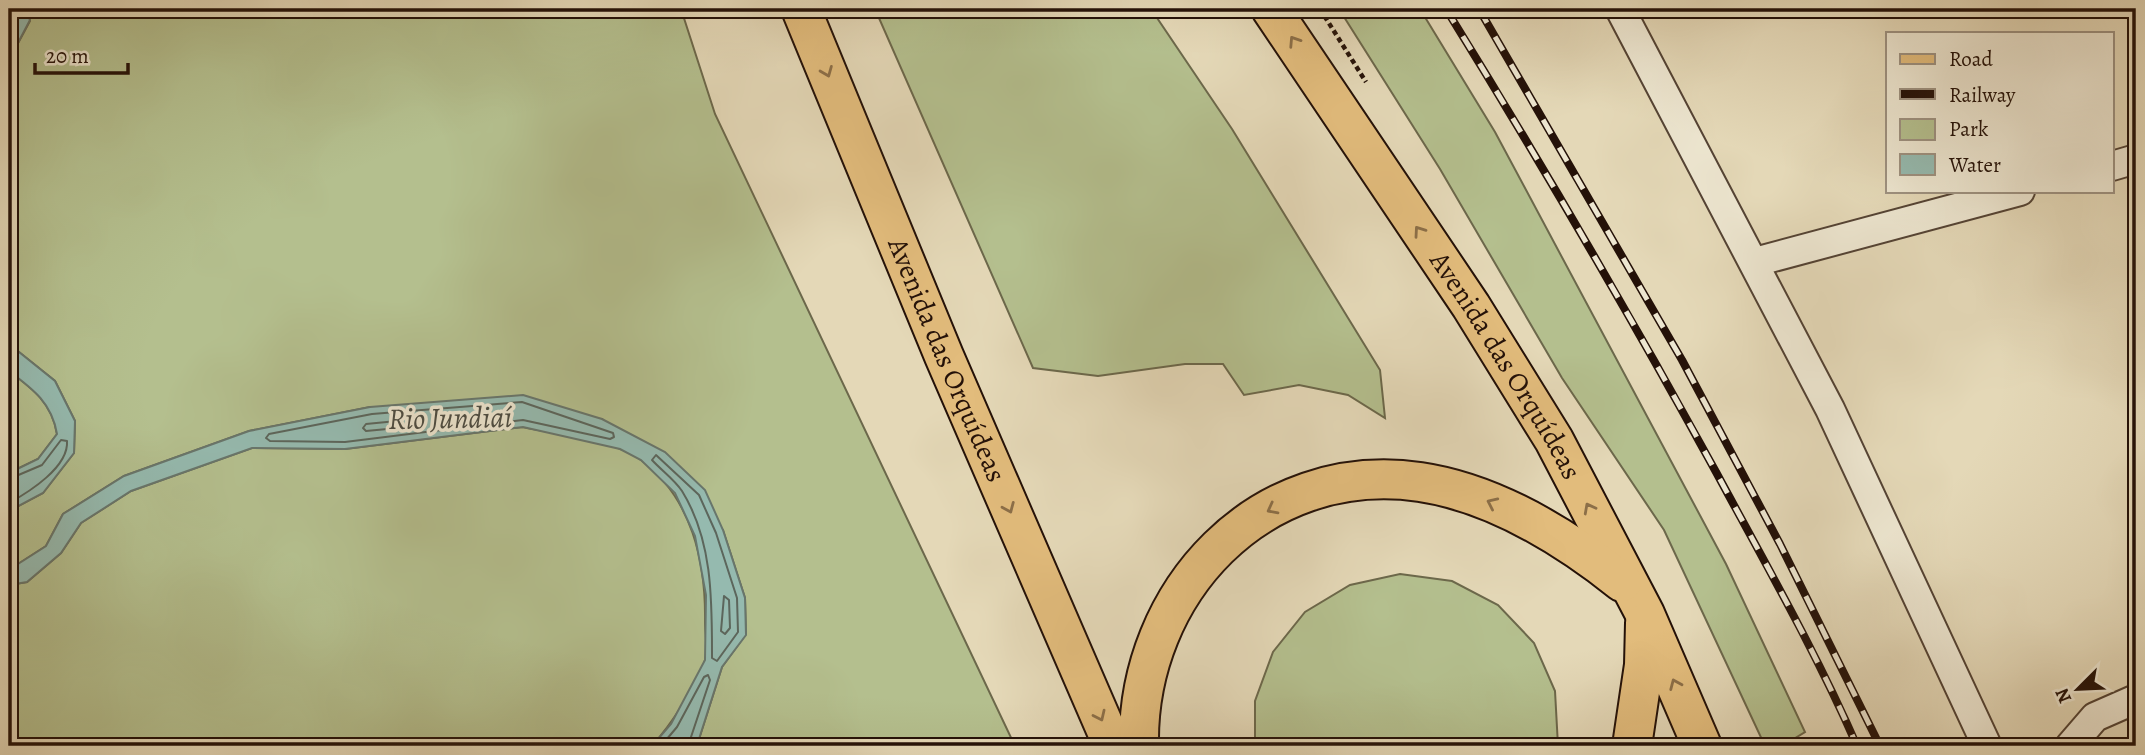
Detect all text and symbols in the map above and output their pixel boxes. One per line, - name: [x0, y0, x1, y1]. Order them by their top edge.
- scale bar: [35, 32, 128, 76]
- legend: [1886, 32, 2114, 192]
- one-way arrow: [1290, 36, 1302, 49]
- text: 20 m: [46, 42, 89, 70]
- text: Road: [1949, 45, 1993, 73]
- one-way arrow: [819, 65, 833, 77]
- text: Railway: [1949, 81, 2016, 109]
- text: Park: [1949, 115, 1989, 143]
- text: Water: [1948, 151, 2001, 179]
- one-way arrow: [1414, 225, 1427, 238]
- street label: Avenida das Orquídeas: [878, 231, 1015, 488]
- street label: Avenida das Orquídeas: [1420, 243, 1590, 486]
- water label: Rio Jundiaí: [388, 397, 513, 439]
- one-way arrow: [1486, 497, 1499, 511]
- one-way arrow: [1001, 501, 1015, 513]
- one-way arrow: [1267, 501, 1279, 514]
- one-way arrow: [1584, 503, 1597, 515]
- north arrow: [2044, 654, 2114, 724]
- one-way arrow: [1669, 678, 1683, 691]
- text: N: [2049, 684, 2078, 707]
- one-way arrow: [1092, 709, 1106, 722]

